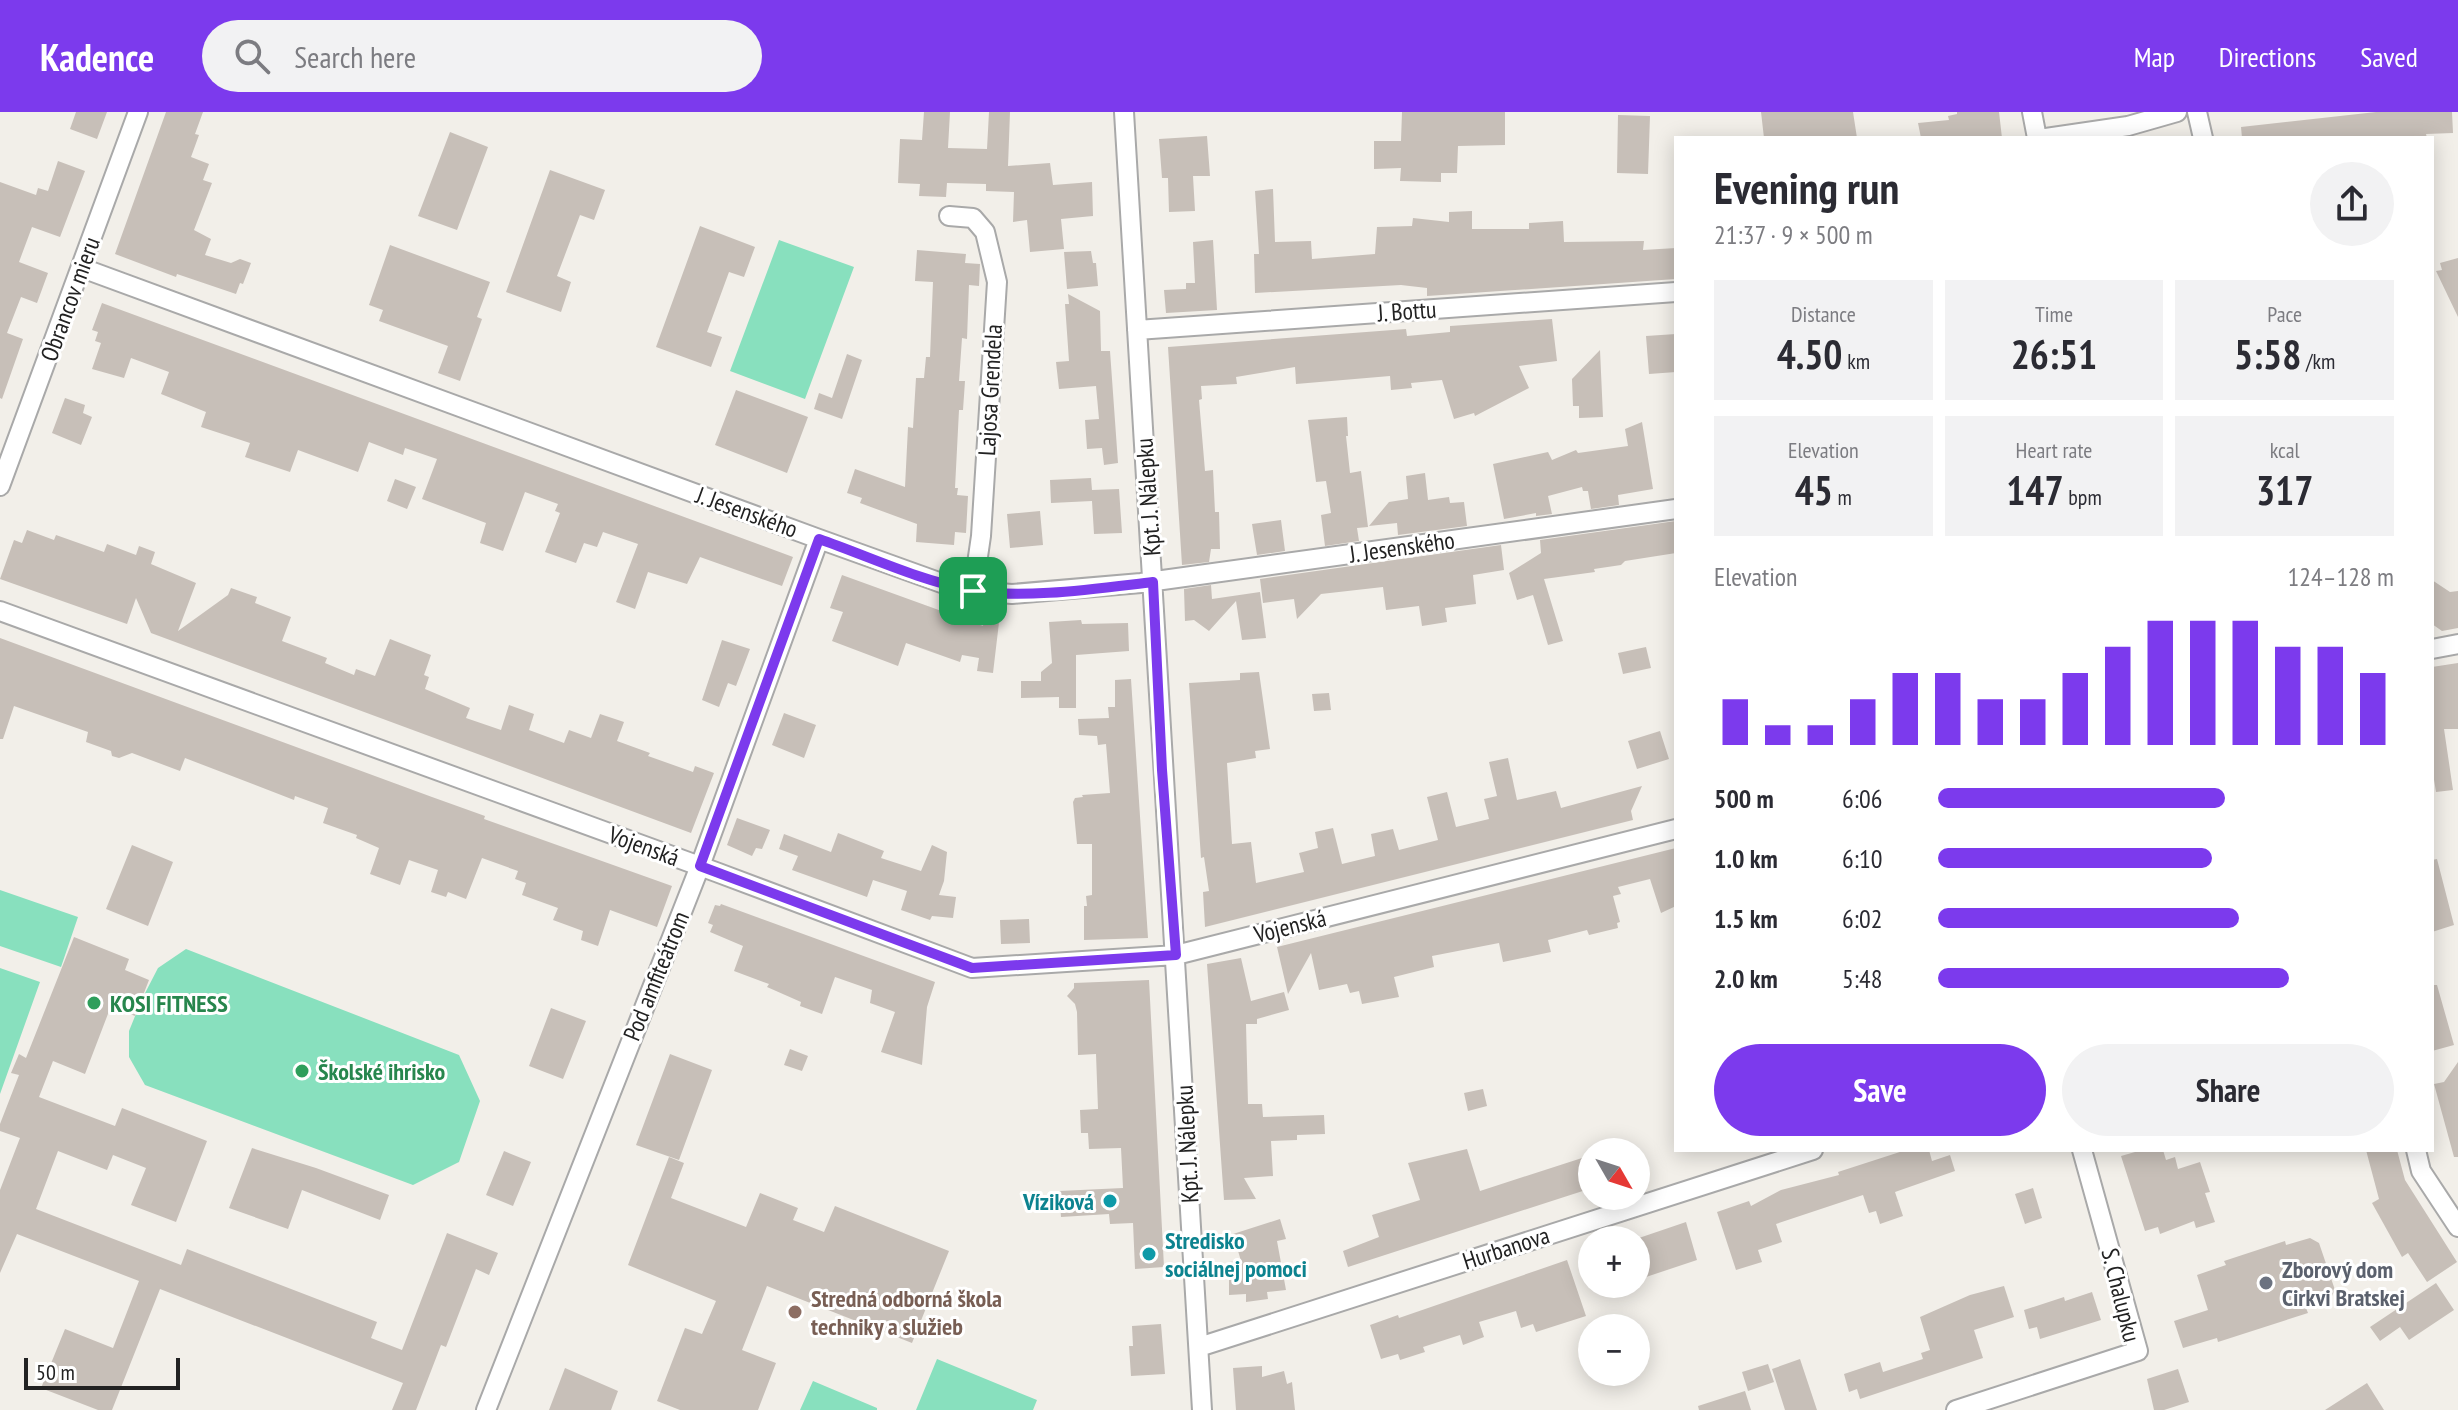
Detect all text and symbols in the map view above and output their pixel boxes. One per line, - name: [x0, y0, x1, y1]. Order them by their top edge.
- search box: [202, 20, 762, 92]
- text: Kadence: [40, 32, 154, 81]
- icon: search: [230, 34, 274, 78]
- text: Search here: [294, 37, 416, 76]
- text: Map: [2134, 38, 2175, 75]
- text: Directions: [2219, 38, 2316, 75]
- text: Saved: [2360, 38, 2418, 75]
- text: Evening run: [1714, 159, 1899, 216]
- button: share: [2310, 162, 2394, 246]
- text: 21:37 · 9 × 500 m: [1714, 218, 1873, 251]
- street label: Obrancov mieru: [33, 233, 107, 365]
- street label: J. Bottu: [1376, 293, 1437, 329]
- text: Distance: [1791, 300, 1856, 328]
- text: Time: [2035, 300, 2073, 328]
- text: Pace: [2267, 300, 2302, 328]
- street label: Lajosa Grendela: [971, 323, 1009, 457]
- text: 4.50: [1777, 328, 1842, 380]
- text: 26:51: [2011, 328, 2097, 380]
- text: 5:58: [2234, 328, 2301, 380]
- text: km: [1842, 347, 1870, 375]
- text: /km: [2301, 347, 2335, 375]
- text: Elevation: [1788, 436, 1859, 464]
- text: Heart rate: [2016, 436, 2092, 464]
- text: kcal: [2270, 436, 2300, 464]
- street label: Kpt. J. Nálepku: [1128, 437, 1168, 557]
- text: 45: [1795, 464, 1833, 516]
- text: 147: [2006, 464, 2064, 516]
- text: 317: [2256, 464, 2313, 516]
- street label: J. Jesenského: [691, 479, 802, 545]
- text: m: [1833, 483, 1852, 511]
- text: bpm: [2064, 483, 2102, 511]
- street label: J. Jesenského: [1346, 524, 1457, 570]
- pin: [939, 557, 1007, 625]
- text: Elevation: [1714, 560, 1797, 593]
- text: 124–128 m: [2288, 560, 2394, 593]
- icon: arrive: [951, 569, 995, 613]
- text: 500 m: [1714, 782, 1774, 815]
- text: 6:06: [1842, 782, 1882, 815]
- street label: Vojenská: [603, 819, 684, 873]
- text: 1.0 km: [1714, 842, 1778, 875]
- text: 6:10: [1842, 842, 1882, 875]
- street label: Vojenská: [1250, 902, 1329, 950]
- text: 1.5 km: [1714, 902, 1778, 935]
- text: 6:02: [1842, 902, 1882, 935]
- street label: Pod amfiteátrom: [616, 907, 696, 1045]
- text: 2.0 km: [1714, 962, 1778, 995]
- text: 5:48: [1842, 962, 1882, 995]
- place label: KOSI FITNESS: [110, 988, 228, 1019]
- marker: KOSI FITNESS: [85, 994, 103, 1012]
- button: Save: [1714, 1044, 2046, 1136]
- button: Share: [2062, 1044, 2394, 1136]
- place label: Školské ihrisko: [318, 1056, 446, 1087]
- marker: Školské ihrisko: [293, 1062, 311, 1080]
- street label: Kpt. J. Nálepku: [1168, 1084, 1206, 1204]
- north arrow: [1578, 1138, 1650, 1210]
- map controls: [1578, 1138, 1650, 1386]
- place label: Víziková: [1022, 1186, 1094, 1217]
- marker: Víziková: [1101, 1192, 1119, 1210]
- street label: Hurbanova: [1459, 1219, 1553, 1277]
- place label: Stredisko sociálnej pomoci: [1165, 1225, 1307, 1284]
- button: +: [1578, 1226, 1650, 1298]
- marker: Stredisko sociálnej pomoci: [1140, 1245, 1158, 1263]
- street label: S. Chalupku: [2094, 1245, 2148, 1345]
- place label: Zborový dom Cirkvi Bratskej: [2282, 1254, 2405, 1313]
- marker: Zborový dom Cirkvi Bratskej: [2257, 1274, 2275, 1292]
- place label: Stredná odborná škola techniky a služieb: [811, 1283, 1002, 1342]
- marker: Stredná odborná škola techniky a služieb: [786, 1303, 804, 1321]
- button: −: [1578, 1314, 1650, 1386]
- scale bar: [24, 1354, 180, 1390]
- text: 50 m: [36, 1358, 75, 1386]

